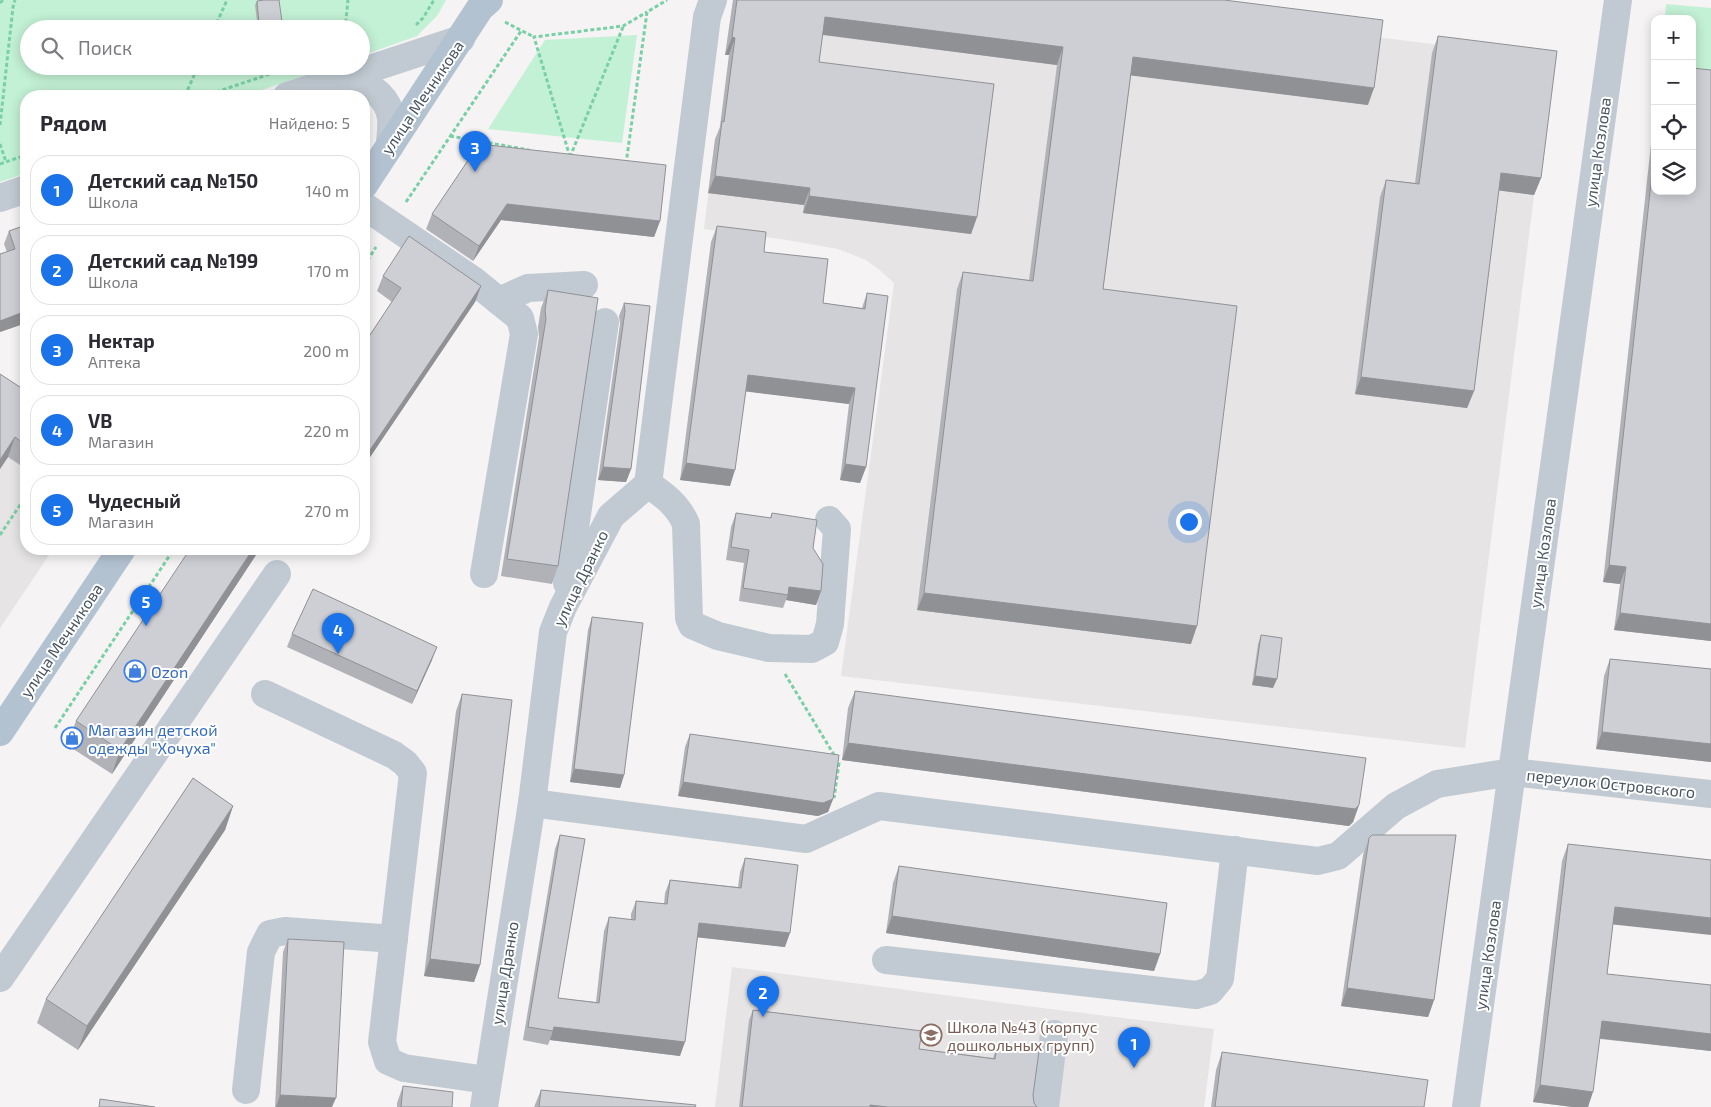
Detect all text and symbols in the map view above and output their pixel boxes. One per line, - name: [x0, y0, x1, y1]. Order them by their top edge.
- map controls: [1651, 15, 1696, 195]
- button: +: [1651, 15, 1696, 60]
- search box: [20, 20, 370, 75]
- icon: search: [38, 34, 66, 62]
- text: Поиск: [78, 36, 132, 59]
- street label: улица Мечникова: [377, 36, 468, 158]
- button: −: [1651, 60, 1696, 105]
- street label: улица Козлова: [1580, 96, 1615, 208]
- button: locate: [1651, 105, 1696, 150]
- text: Рядом: [40, 110, 107, 135]
- text: Найдено: 5: [269, 113, 350, 132]
- pin: 3: [459, 131, 491, 172]
- button: layers: [1651, 150, 1696, 195]
- text: Детский сад №150: [88, 169, 258, 192]
- text: 1: [54, 181, 60, 200]
- text: 140 m: [306, 181, 349, 200]
- text: Школа: [88, 192, 138, 211]
- text: Детский сад №199: [88, 249, 258, 272]
- text: 2: [52, 261, 62, 280]
- text: 170 m: [307, 261, 349, 280]
- text: Школа: [88, 272, 138, 291]
- text: Нектар: [88, 329, 155, 352]
- text: 3: [52, 341, 62, 360]
- text: 200 m: [303, 341, 349, 360]
- text: Аптека: [88, 352, 141, 371]
- text: VB: [88, 409, 112, 432]
- text: 4: [52, 421, 62, 440]
- text: 220 m: [304, 421, 349, 440]
- text: Магазин: [88, 432, 154, 451]
- text: Чудесный: [88, 489, 181, 512]
- street label: улица Козлова: [1525, 497, 1560, 609]
- text: 5: [53, 501, 61, 520]
- text: 270 m: [305, 501, 349, 520]
- your location: [1176, 509, 1202, 535]
- text: Магазин: [88, 512, 154, 531]
- street label: улица Дранко: [549, 527, 612, 630]
- street label: улица Мечникова: [16, 579, 107, 701]
- pin: 5: [130, 585, 162, 626]
- pin: 4: [322, 613, 354, 654]
- shop icon: Ozon: [123, 659, 147, 683]
- place label: Ozon: [151, 662, 188, 681]
- place label: Магазин детской одежды "Хочуха": [88, 720, 218, 758]
- shop icon: Магазин детской одежды "Хочуха": [60, 726, 84, 750]
- street label: переулок Островского: [1526, 765, 1696, 802]
- street label: улица Козлова: [1470, 899, 1505, 1011]
- street label: улица Дранко: [486, 920, 523, 1026]
- pin: 2: [747, 976, 779, 1017]
- place label: Школа №43 (корпус дошкольных групп): [947, 1017, 1098, 1055]
- school or university icon: Школа №43 (корпус дошкольных групп): [919, 1023, 943, 1047]
- pin: 1: [1118, 1027, 1150, 1068]

